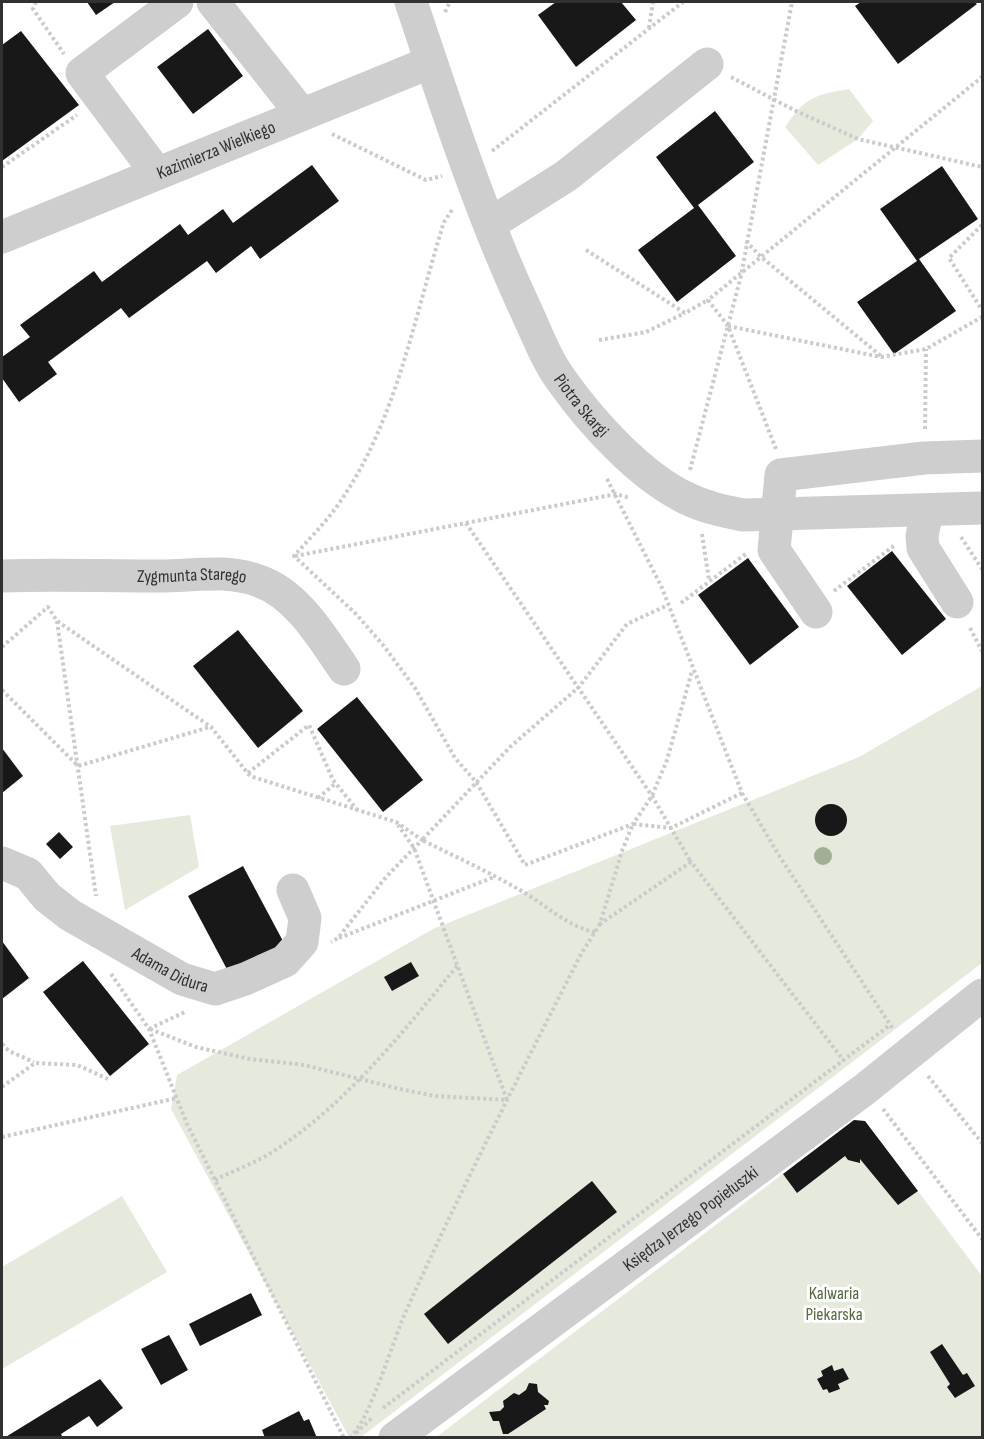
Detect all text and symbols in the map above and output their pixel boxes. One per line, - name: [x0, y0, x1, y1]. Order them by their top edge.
- street label: Kazimierza Wielkiego: [154, 117, 278, 184]
- street label: Piotra Skargi: [549, 370, 613, 442]
- street label: Zygmunta Starego: [137, 564, 249, 588]
- street label: Adama Didura: [128, 942, 211, 997]
- street label: Księdza Jerzego Popiełuszki: [619, 1162, 762, 1276]
- park label: Kalwaria Piekarska: [805, 1283, 863, 1325]

